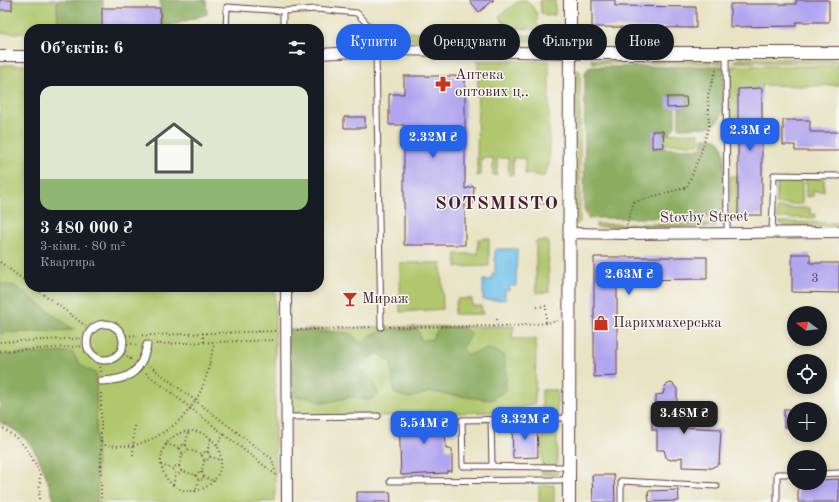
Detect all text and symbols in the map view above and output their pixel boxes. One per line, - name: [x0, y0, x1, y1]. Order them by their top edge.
- chip: Купити: [336, 24, 411, 60]
- chip: Орендувати: [419, 24, 520, 60]
- chip: Фільтри: [528, 24, 607, 60]
- chip: Нове: [615, 24, 674, 60]
- icon: filters: [286, 37, 308, 59]
- text: Об’єктів: 6: [40, 40, 123, 57]
- place label: Аптека оптових ц‥: [455, 68, 529, 100]
- pharmacy icon: Аптека оптових ц‥: [434, 75, 452, 93]
- icon: home: [138, 112, 210, 184]
- pin: 2.3M ₴: [717, 118, 783, 152]
- text: 2.3M ₴: [729, 124, 771, 137]
- pin: 2.32M ₴: [396, 125, 470, 159]
- text: 2.32M ₴: [409, 131, 457, 144]
- district label: SOTSMISTO: [435, 195, 559, 214]
- street label: Stovby Street: [659, 210, 749, 226]
- text: 3 480 000 ₴: [40, 220, 133, 237]
- text: 3-кімн. · 80 m²: [40, 240, 126, 253]
- text: Квартира: [40, 256, 95, 269]
- pin: 2.63M ₴: [592, 262, 666, 296]
- text: 2.63M ₴: [605, 268, 653, 281]
- house number: 3: [811, 272, 819, 285]
- bar icon: Мираж: [341, 290, 359, 308]
- place label: Мираж: [362, 292, 409, 307]
- north arrow: [787, 306, 827, 346]
- map controls: [787, 306, 827, 490]
- shop icon: Парихмахерська: [592, 314, 610, 332]
- place label: Парихмахерська: [613, 316, 722, 331]
- button: locate: [787, 354, 827, 394]
- pin: 3.48M ₴: [647, 401, 721, 435]
- button: +: [787, 402, 827, 442]
- pin: 3.32M ₴: [488, 407, 562, 441]
- text: 3.48M ₴: [660, 407, 708, 420]
- pin: 5.54M ₴: [387, 411, 461, 445]
- text: 3.32M ₴: [501, 413, 549, 426]
- text: 5.54M ₴: [400, 417, 448, 430]
- button: −: [787, 450, 827, 490]

